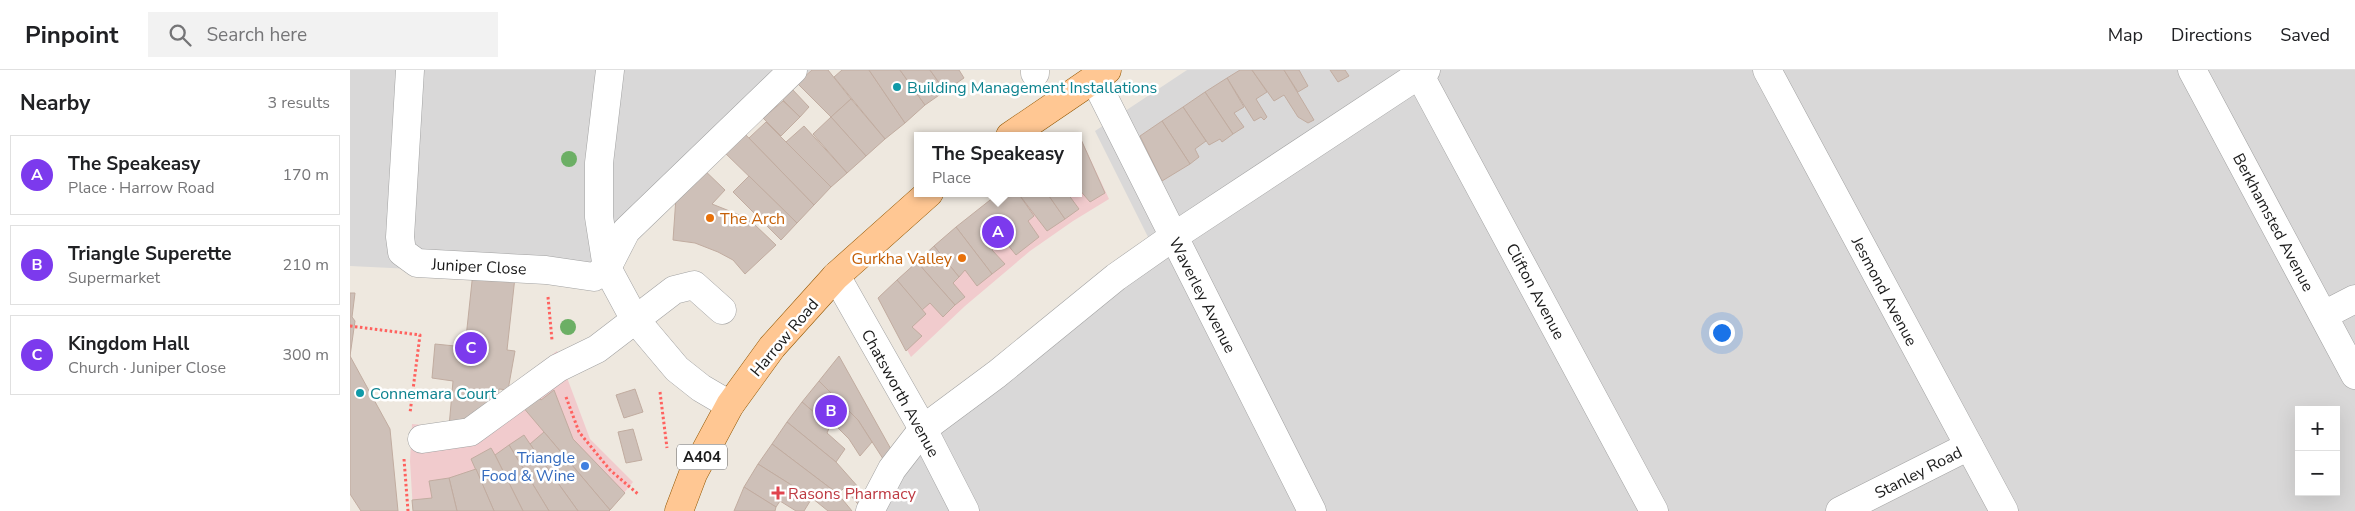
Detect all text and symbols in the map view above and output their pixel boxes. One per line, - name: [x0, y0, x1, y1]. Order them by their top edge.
- search box: [148, 12, 498, 57]
- text: Pinpoint: [25, 19, 118, 51]
- icon: search: [166, 21, 194, 49]
- text: Search here: [206, 22, 307, 48]
- text: Map: [2108, 23, 2143, 47]
- text: Directions: [2171, 23, 2252, 47]
- text: Saved: [2280, 23, 2330, 47]
- place label: Building Management Installations: [907, 77, 1157, 99]
- marker: Building Management Installations: [891, 81, 903, 93]
- text: Nearby: [20, 89, 90, 117]
- text: 3 results: [268, 92, 330, 114]
- popup: [914, 132, 1082, 197]
- text: The Speakeasy: [932, 141, 1064, 167]
- street label: Berkhamsted Avenue: [2227, 149, 2319, 296]
- text: The Speakeasy: [68, 151, 200, 177]
- text: A: [31, 164, 43, 186]
- text: 170 m: [282, 164, 329, 186]
- text: Place: [932, 167, 971, 189]
- text: Place · Harrow Road: [68, 177, 215, 199]
- place label: The Arch: [720, 208, 785, 230]
- marker: The Arch: [704, 212, 716, 224]
- pin: A: [982, 213, 1014, 251]
- street label: Jesmond Avenue: [1846, 232, 1922, 350]
- street label: Waverley Avenue: [1163, 234, 1241, 357]
- street label: Clifton Avenue: [1500, 239, 1570, 344]
- text: Triangle Superette: [68, 241, 232, 267]
- place label: Gurkha Valley: [851, 248, 953, 270]
- marker: Gurkha Valley: [956, 252, 968, 264]
- street label: Juniper Close: [430, 253, 527, 280]
- text: B: [31, 254, 43, 276]
- text: 210 m: [282, 254, 329, 276]
- text: Supermarket: [68, 267, 160, 289]
- street label: Harrow Road: [746, 294, 824, 381]
- your location: [1709, 320, 1735, 346]
- street label: Chatsworth Avenue: [856, 326, 944, 461]
- pin: C: [455, 329, 487, 367]
- text: Kingdom Hall: [68, 331, 189, 357]
- text: C: [32, 344, 42, 366]
- text: 300 m: [282, 344, 329, 366]
- text: Church · Juniper Close: [68, 357, 226, 379]
- place label: Connemara Court: [370, 383, 496, 405]
- marker: Connemara Court: [354, 387, 366, 399]
- pin: B: [815, 392, 847, 430]
- map controls: [2295, 406, 2340, 496]
- button: +: [2295, 406, 2340, 451]
- street label: Stanley Road: [1871, 441, 1966, 504]
- road number: A404: [677, 444, 727, 470]
- place label: Triangle Food & Wine: [481, 447, 575, 487]
- button: −: [2295, 451, 2340, 496]
- marker: Triangle Food & Wine: [579, 460, 591, 472]
- place label: Rasons Pharmacy: [788, 483, 917, 505]
- marker: Rasons Pharmacy: [772, 487, 784, 499]

